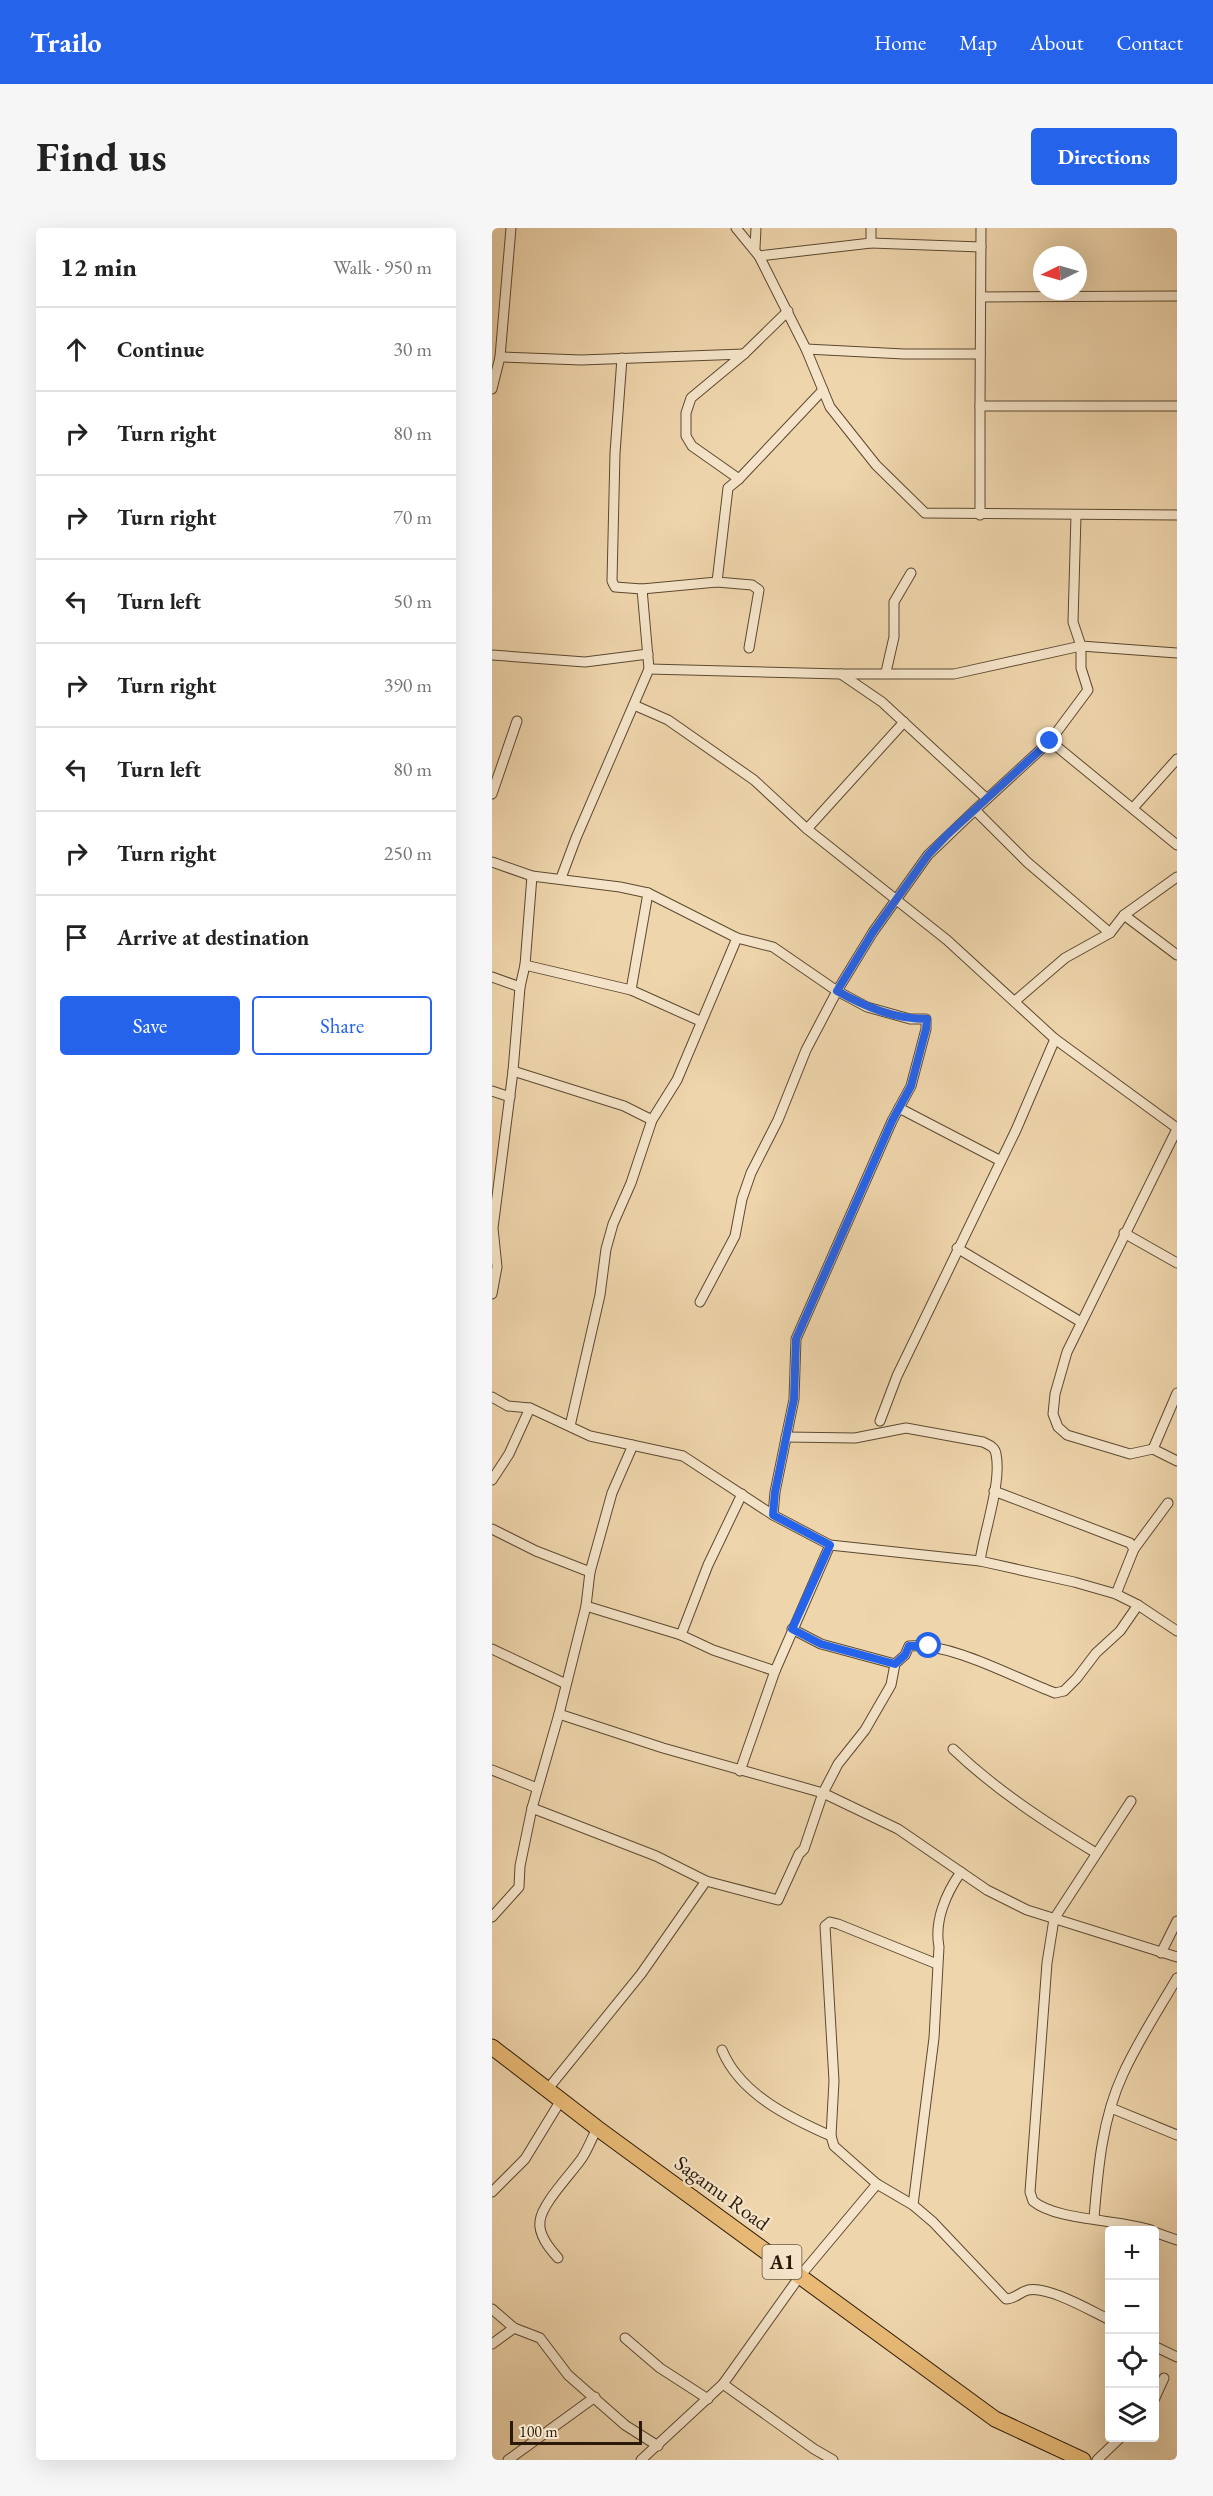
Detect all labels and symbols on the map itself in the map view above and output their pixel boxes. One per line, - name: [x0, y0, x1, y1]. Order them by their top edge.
- north arrow: [1033, 246, 1087, 300]
- route end: [1036, 727, 1062, 753]
- route start: [915, 1632, 941, 1658]
- street label: Sagamu Road: [669, 2149, 776, 2236]
- road number: A1: [762, 2245, 802, 2279]
- scale bar: [510, 2418, 642, 2446]

